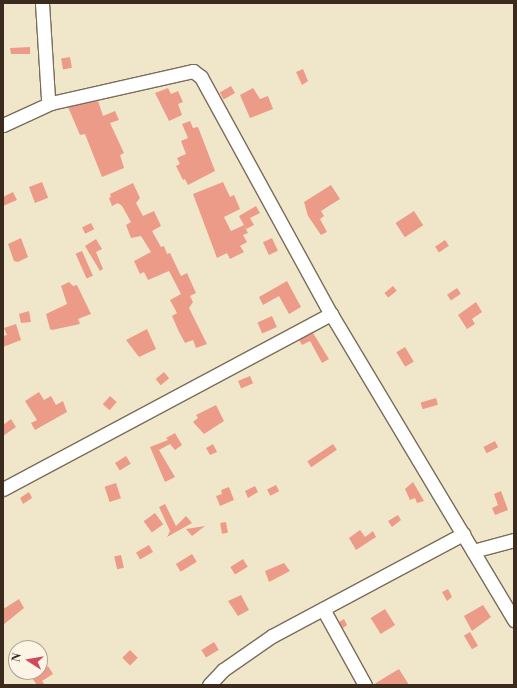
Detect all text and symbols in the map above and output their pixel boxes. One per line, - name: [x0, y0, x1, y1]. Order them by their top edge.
- north arrow: [8, 640, 48, 680]
- text: N: [9, 652, 25, 663]

